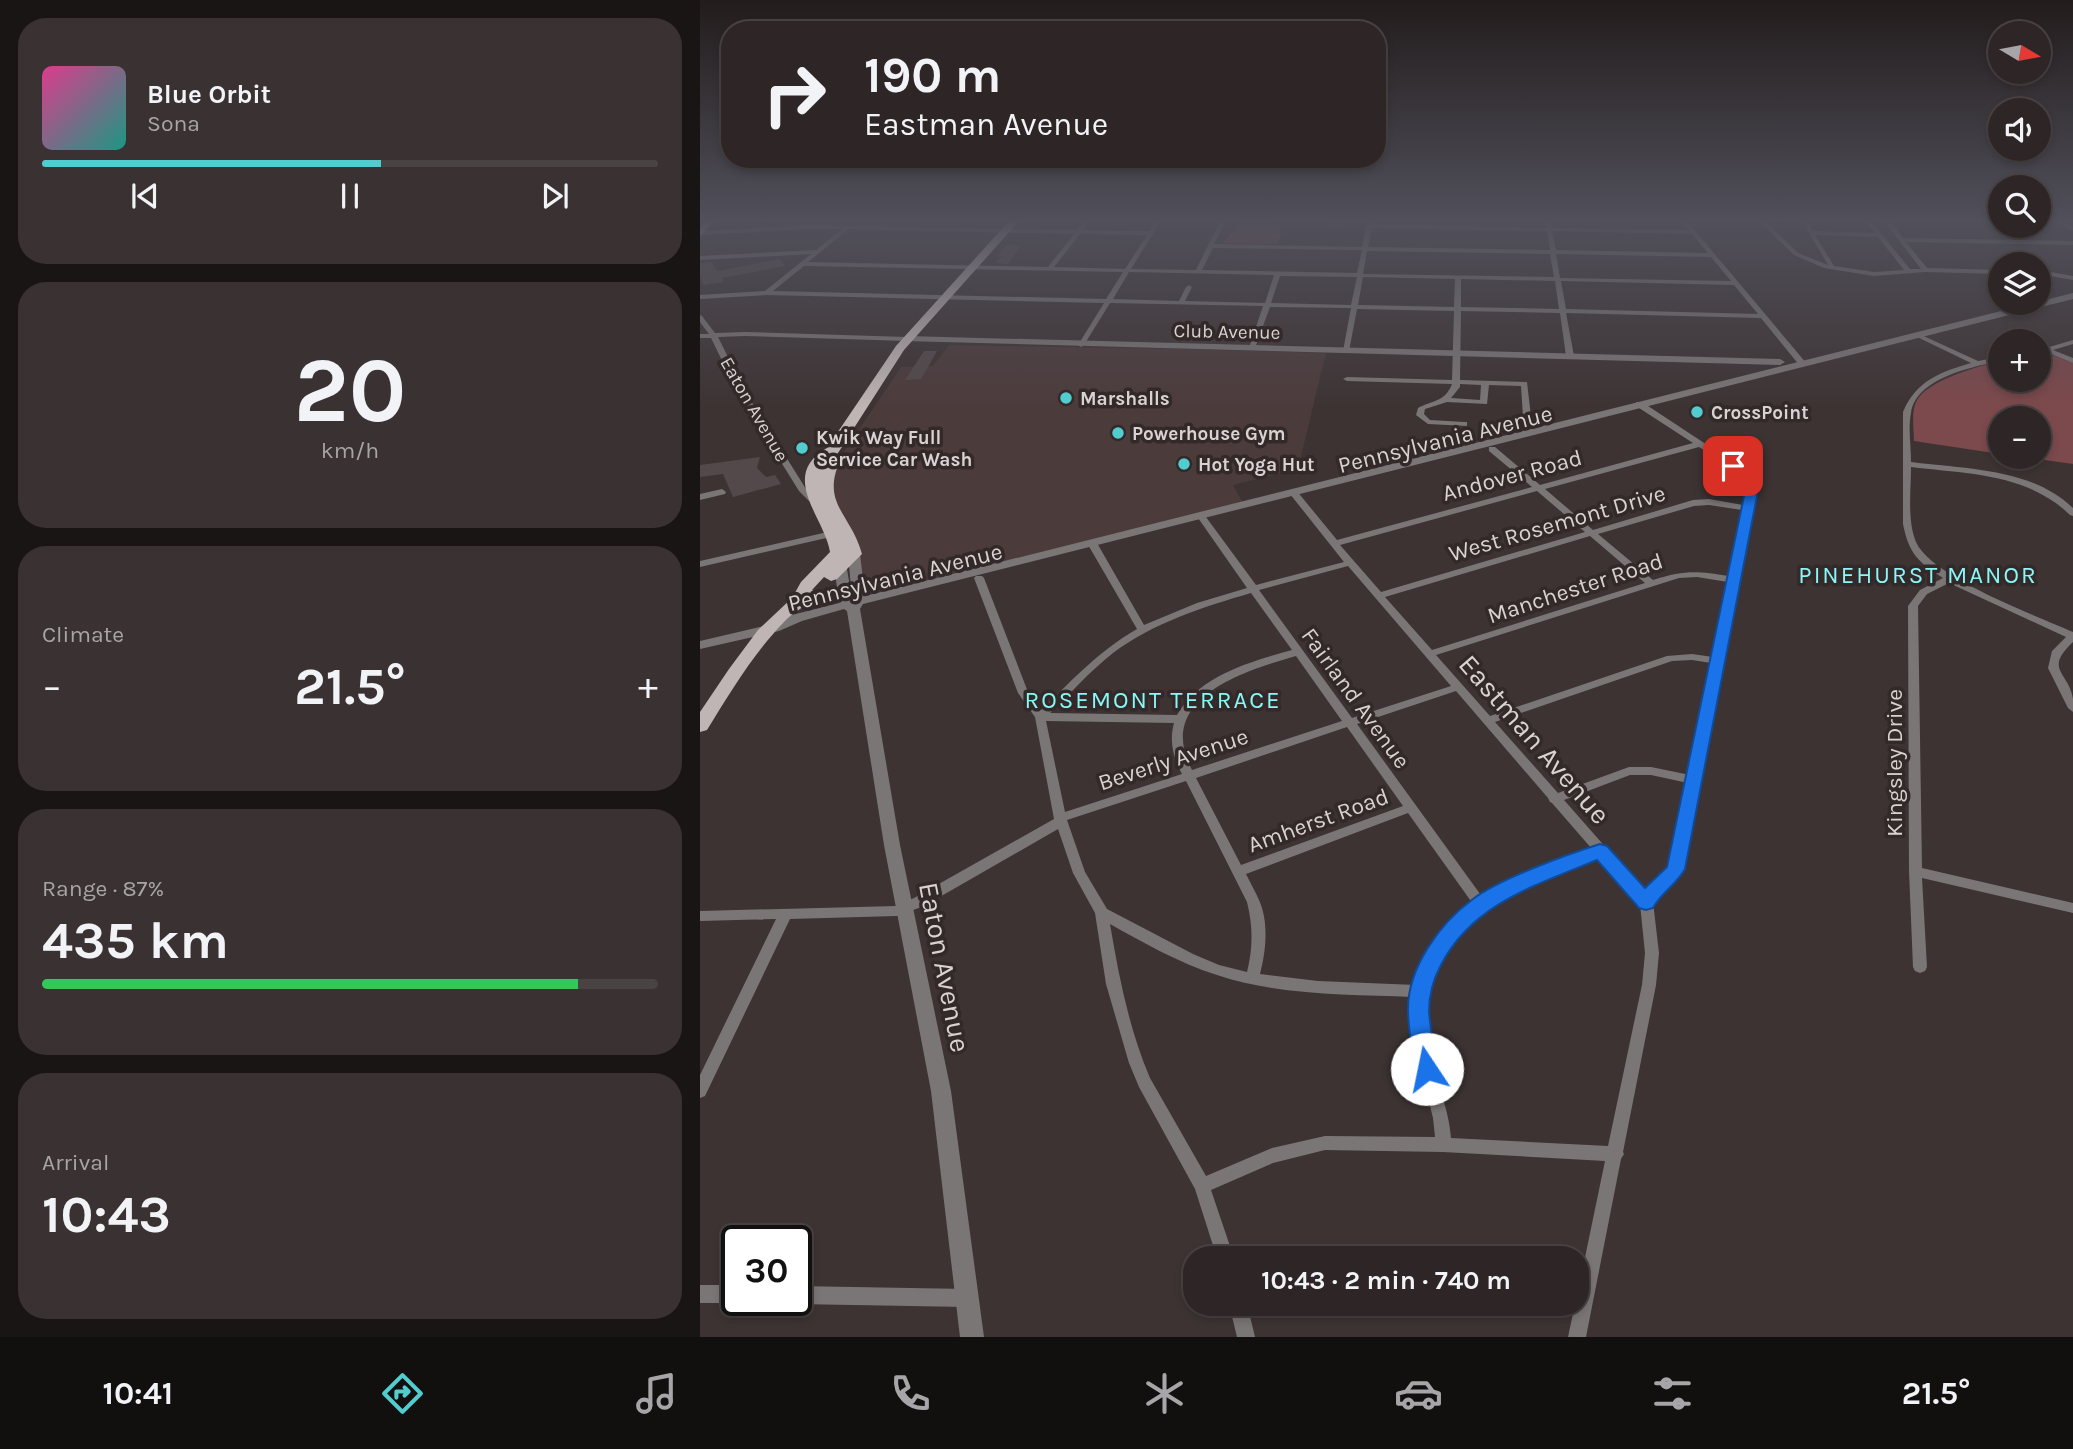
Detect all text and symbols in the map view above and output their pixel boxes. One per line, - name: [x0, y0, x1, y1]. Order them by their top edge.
- north arrow: [1988, 21, 2051, 84]
- map controls: [1988, 21, 2051, 469]
- text: 190 m: [864, 47, 1001, 104]
- icon: right: [749, 49, 840, 140]
- text: Blue Orbit: [147, 79, 271, 110]
- button: sound: [1988, 98, 2051, 161]
- text: Eastman Avenue: [864, 106, 1108, 143]
- text: Sona: [147, 110, 200, 137]
- button: search: [1988, 175, 2051, 238]
- icon: previous: [126, 177, 164, 215]
- icon: pause: [331, 177, 369, 215]
- icon: next: [536, 177, 574, 215]
- button: layers: [1988, 252, 2051, 315]
- street label: Club Avenue: [1173, 320, 1281, 344]
- button: +: [1988, 329, 2051, 392]
- text: 20: [294, 338, 406, 444]
- street label: Eaton Avenue: [715, 353, 793, 466]
- place label: Marshalls: [1080, 388, 1170, 410]
- marker: Marshalls: [1058, 390, 1074, 406]
- street label: Pennsylvania Avenue: [1335, 400, 1555, 479]
- place label: CrossPoint: [1711, 402, 1809, 424]
- marker: CrossPoint: [1689, 404, 1705, 420]
- button: −: [1988, 406, 2051, 469]
- place label: Powerhouse Gym: [1132, 423, 1286, 445]
- marker: Powerhouse Gym: [1110, 425, 1126, 441]
- place label: Kwik Way Full Service Car Wash: [816, 427, 972, 471]
- pin: [1703, 436, 1763, 496]
- text: km/h: [321, 437, 379, 464]
- marker: Kwik Way Full Service Car Wash: [794, 440, 810, 456]
- street label: Andover Road: [1439, 444, 1585, 507]
- icon: arrive: [1714, 447, 1752, 485]
- place label: Hot Yoga Hut: [1198, 454, 1315, 476]
- marker: Hot Yoga Hut: [1176, 456, 1192, 472]
- street label: West Rosemont Drive: [1446, 480, 1669, 567]
- street label: Pennsylvania Avenue: [785, 538, 1005, 617]
- street label: Manchester Road: [1484, 547, 1666, 630]
- district label: PINEHURST MANOR: [1798, 561, 2038, 589]
- text: Climate: [42, 621, 124, 648]
- street label: Fairland Avenue: [1296, 623, 1416, 774]
- street label: Eastman Avenue: [1452, 648, 1617, 831]
- text: 21.5°: [294, 656, 406, 717]
- text: −: [42, 664, 62, 709]
- text: +: [638, 664, 658, 709]
- district label: ROSEMONT TERRACE: [1024, 686, 1282, 714]
- street label: Kingsley Drive: [1881, 689, 1908, 837]
- street label: Beverly Avenue: [1095, 723, 1252, 796]
- street label: Amherst Road: [1244, 782, 1392, 858]
- text: Range · 87%: [42, 875, 164, 902]
- street label: Eaton Avenue: [912, 879, 977, 1055]
- text: 435 km: [42, 910, 229, 971]
- position arrow: [1390, 1032, 1464, 1106]
- text: Arrival: [42, 1149, 109, 1176]
- text: 10:43: [42, 1184, 171, 1245]
- speed limit sign: 30: [721, 1225, 812, 1316]
- text: 10:43 · 2 min · 740 m: [1261, 1265, 1511, 1296]
- icon: directions: [378, 1369, 427, 1418]
- icon: music: [632, 1369, 681, 1418]
- icon: phone: [886, 1369, 935, 1418]
- icon: climate: [1140, 1369, 1189, 1418]
- icon: car: [1394, 1369, 1443, 1418]
- icon: filters: [1648, 1369, 1697, 1418]
- text: 10:41: [102, 1375, 173, 1412]
- text: 21.5°: [1902, 1375, 1970, 1412]

